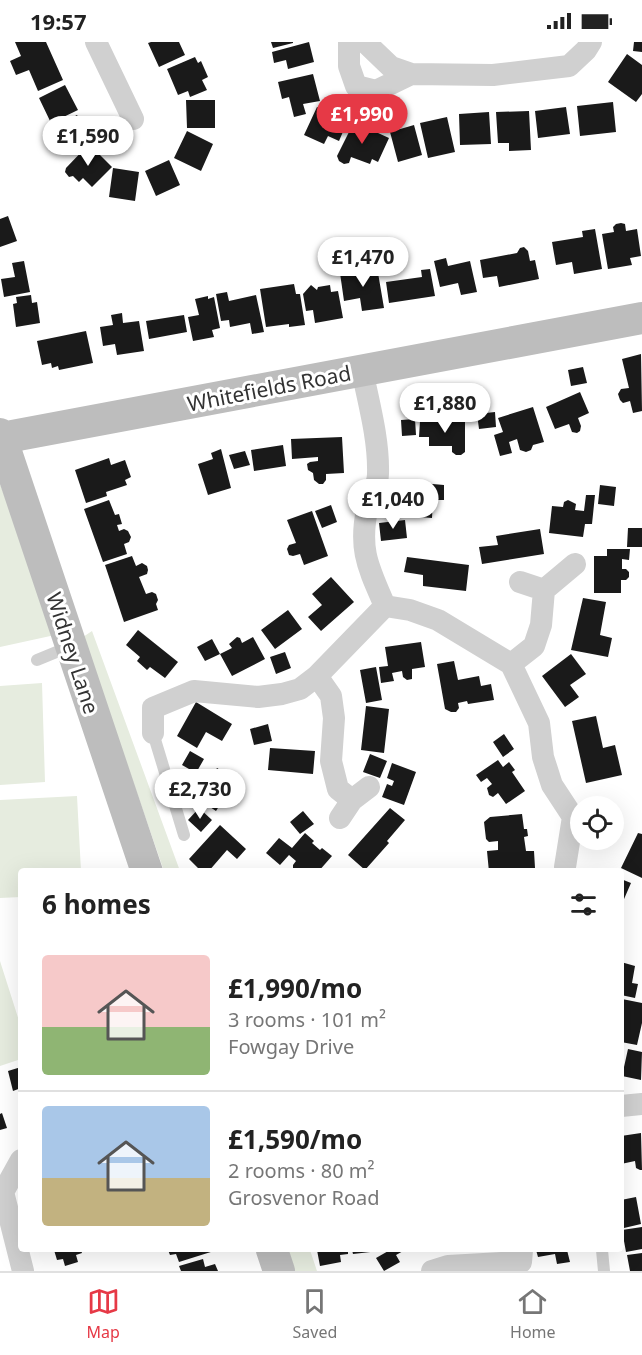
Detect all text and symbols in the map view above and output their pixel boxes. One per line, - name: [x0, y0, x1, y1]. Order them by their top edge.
- text: 19:57: [30, 6, 87, 36]
- pin: £1,990: [313, 94, 411, 145]
- text: £1,990: [331, 100, 393, 127]
- pin: £1,590: [39, 116, 137, 167]
- text: £1,590: [57, 122, 119, 149]
- pin: £1,470: [314, 237, 412, 288]
- text: £1,470: [332, 243, 394, 270]
- street label: Whitefields Road: [185, 358, 353, 418]
- pin: £1,880: [396, 383, 494, 434]
- text: £1,880: [414, 389, 476, 416]
- pin: £1,040: [344, 479, 442, 530]
- text: £1,040: [362, 485, 424, 512]
- street label: Widney Lane: [40, 589, 106, 717]
- pin: £2,730: [151, 769, 249, 820]
- text: £2,730: [169, 775, 231, 802]
- map controls: [570, 796, 624, 850]
- button: locate: [570, 796, 624, 850]
- text: 6 homes: [42, 886, 151, 922]
- icon: filters: [567, 888, 600, 921]
- text: £1,990/mo: [228, 970, 362, 1006]
- icon: home: [90, 979, 162, 1051]
- text: 3 rooms · 101 m²: [228, 1006, 386, 1033]
- text: Fowgay Drive: [228, 1033, 354, 1060]
- text: £1,590/mo: [228, 1121, 362, 1157]
- icon: home: [90, 1130, 162, 1202]
- text: 2 rooms · 80 m²: [228, 1157, 375, 1184]
- text: Grosvenor Road: [228, 1184, 380, 1211]
- tab: Map: [86, 1285, 120, 1343]
- tab: Saved: [293, 1285, 337, 1343]
- tab: Home: [510, 1285, 556, 1343]

